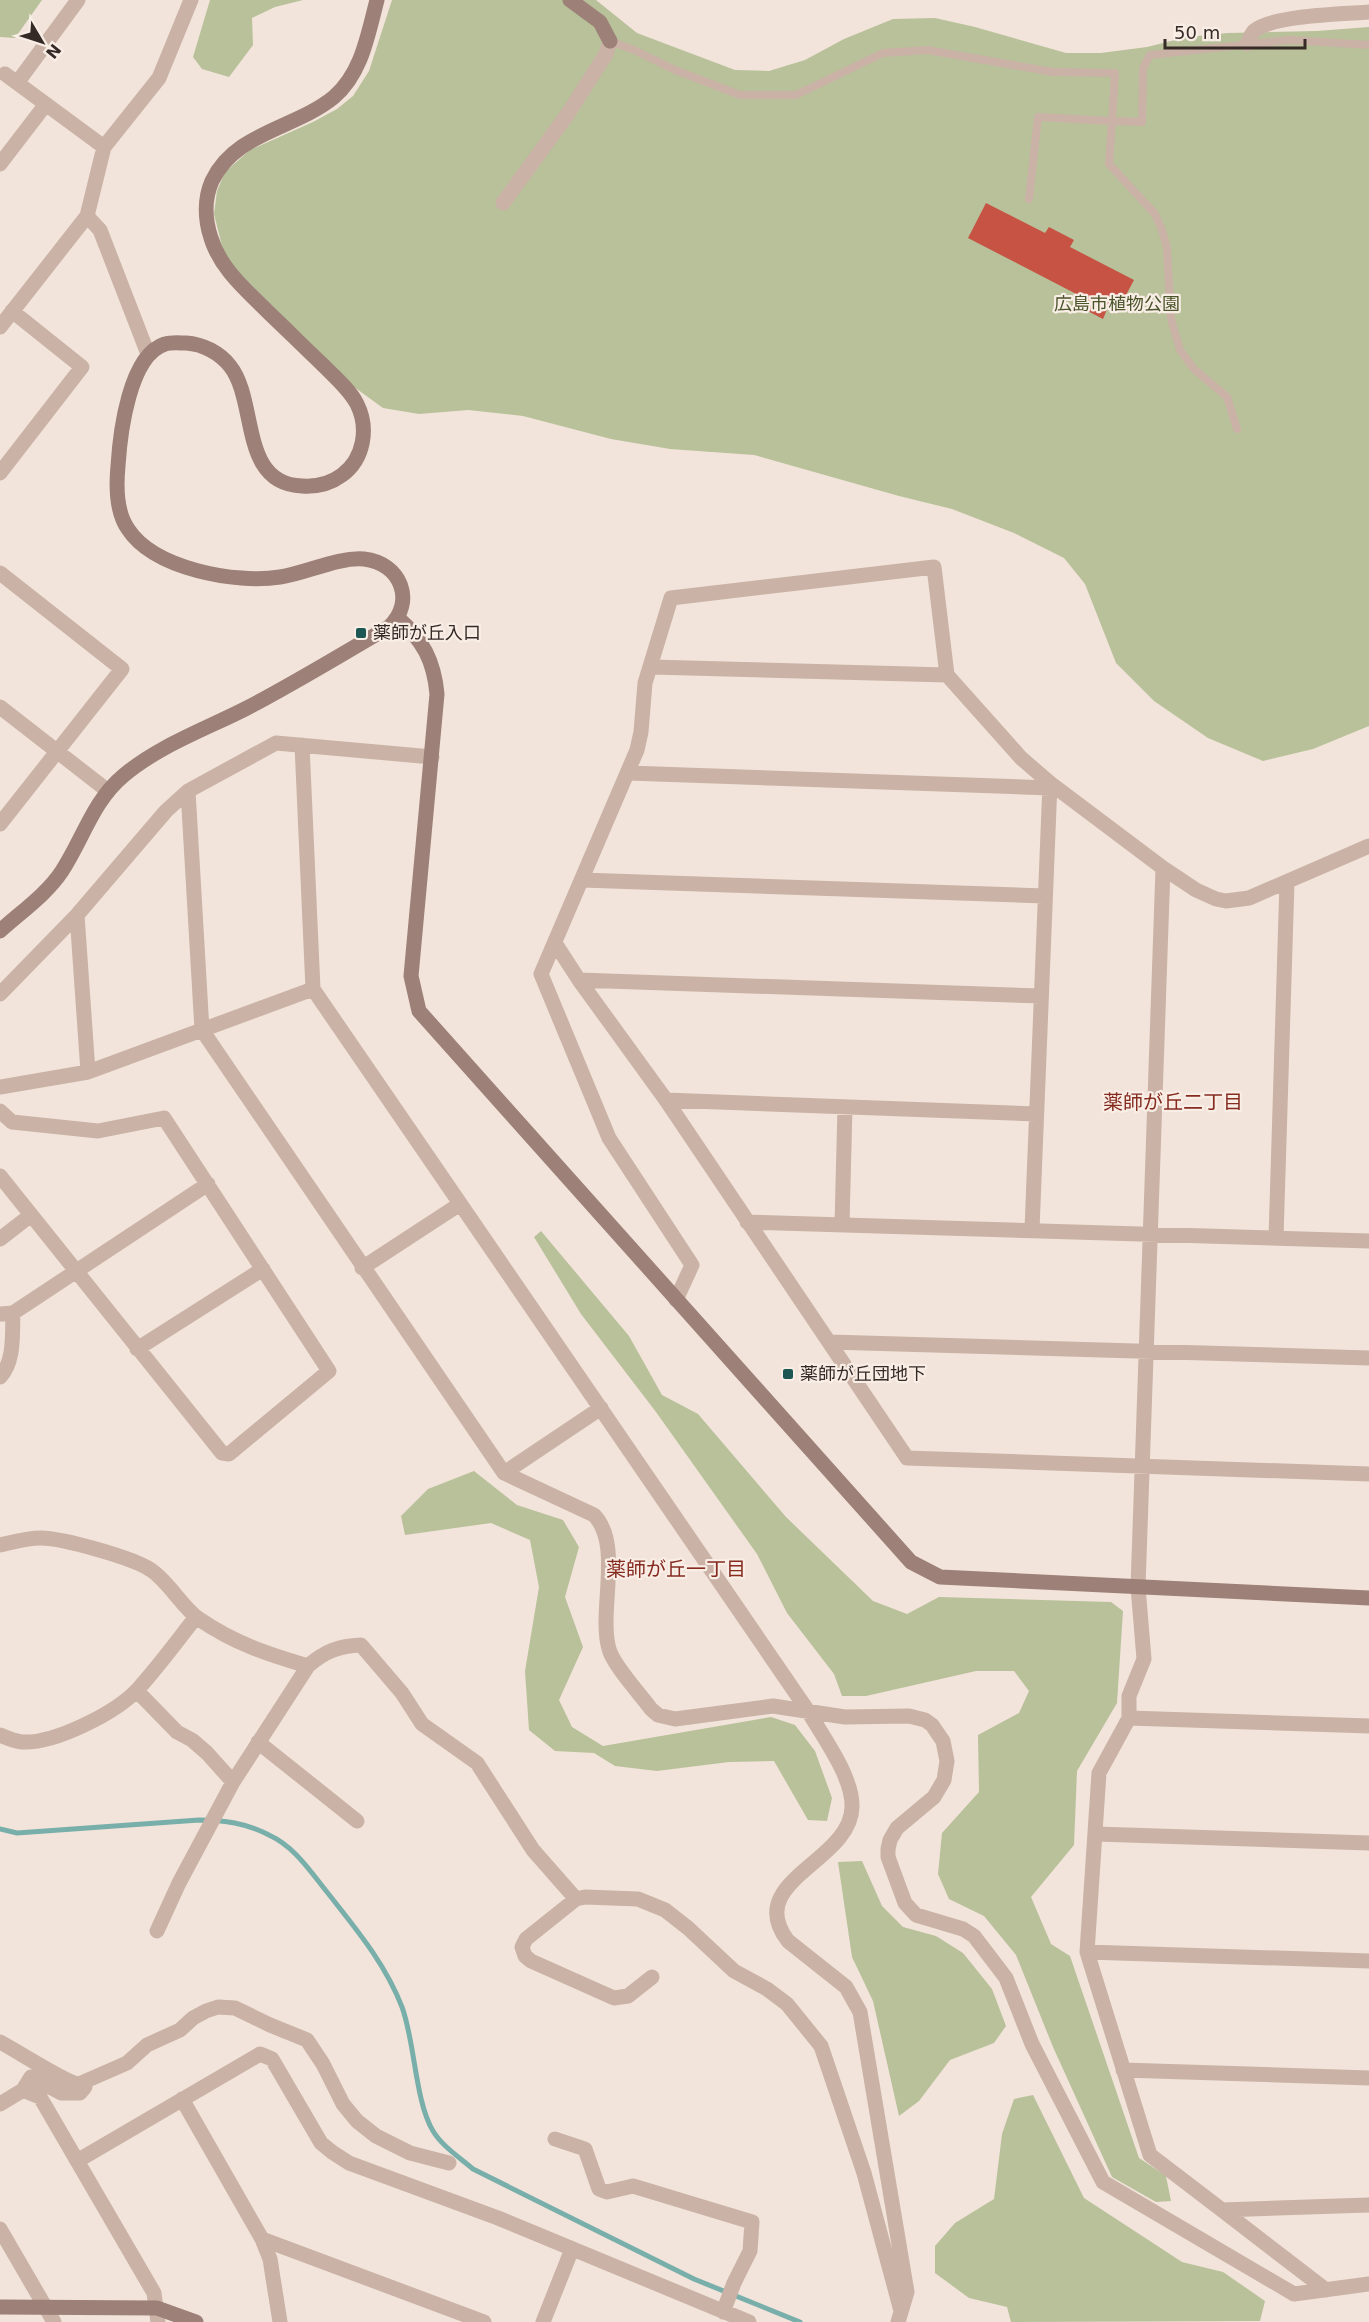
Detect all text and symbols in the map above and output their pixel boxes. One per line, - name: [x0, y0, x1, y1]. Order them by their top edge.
- north arrow: [12, 12, 72, 72]
- scale bar: [1165, 12, 1304, 50]
- text: 50 m: [1174, 22, 1220, 43]
- text: N: [42, 40, 65, 62]
- park label: 広島市植物公園: [1054, 293, 1180, 314]
- place label: 薬師が丘入口: [373, 622, 481, 643]
- marker: 薬師が丘入口: [354, 626, 368, 640]
- district label: 薬師が丘二丁目: [1103, 1090, 1243, 1114]
- place label: 薬師が丘団地下: [800, 1363, 926, 1384]
- marker: 薬師が丘団地下: [781, 1367, 795, 1381]
- district label: 薬師が丘一丁目: [606, 1557, 746, 1581]

